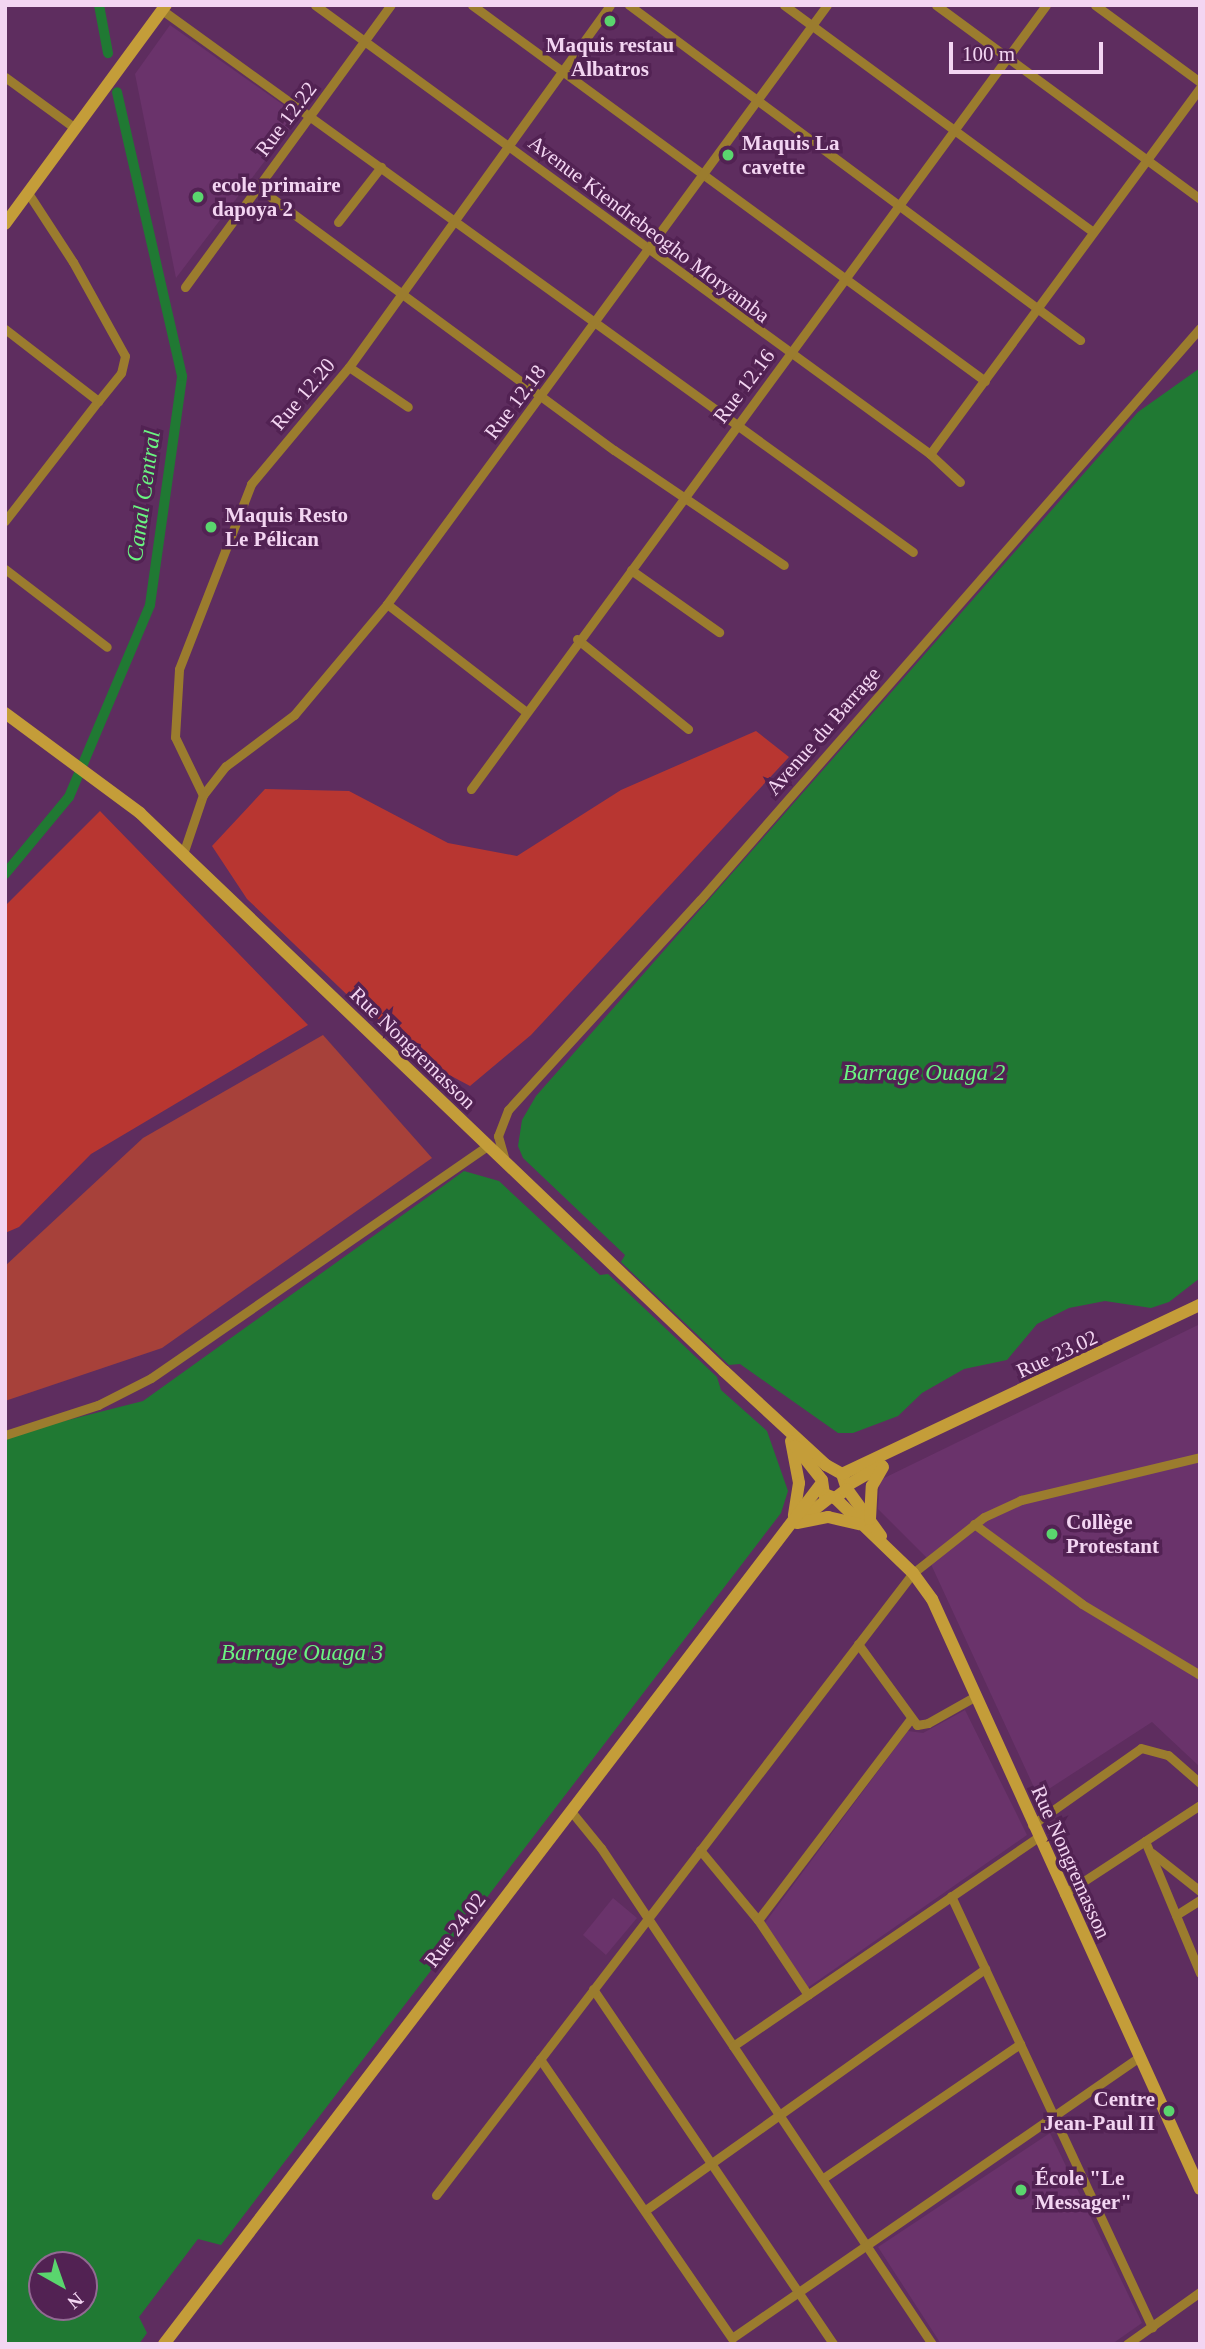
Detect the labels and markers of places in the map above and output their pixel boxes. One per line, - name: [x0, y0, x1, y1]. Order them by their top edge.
- marker: Maquis restau Albatros: [602, 13, 618, 29]
- place label: Maquis restau Albatros: [546, 32, 674, 82]
- place label: Maquis La cavette: [742, 130, 839, 180]
- marker: Maquis La cavette: [720, 147, 736, 163]
- place label: ecole primaire dapoya 2: [212, 172, 340, 222]
- marker: ecole primaire dapoya 2: [190, 189, 206, 205]
- place label: Maquis Resto Le Pélican: [225, 502, 348, 552]
- marker: Maquis Resto Le Pélican: [203, 519, 219, 535]
- place label: Collège Protestant: [1066, 1509, 1159, 1559]
- marker: Collège Protestant: [1044, 1526, 1060, 1542]
- place label: Centre Jean-Paul II: [1044, 2086, 1155, 2136]
- marker: Centre Jean-Paul II: [1161, 2103, 1177, 2119]
- place label: École "Le Messager": [1035, 2165, 1132, 2215]
- marker: École "Le Messager": [1013, 2182, 1029, 2198]

